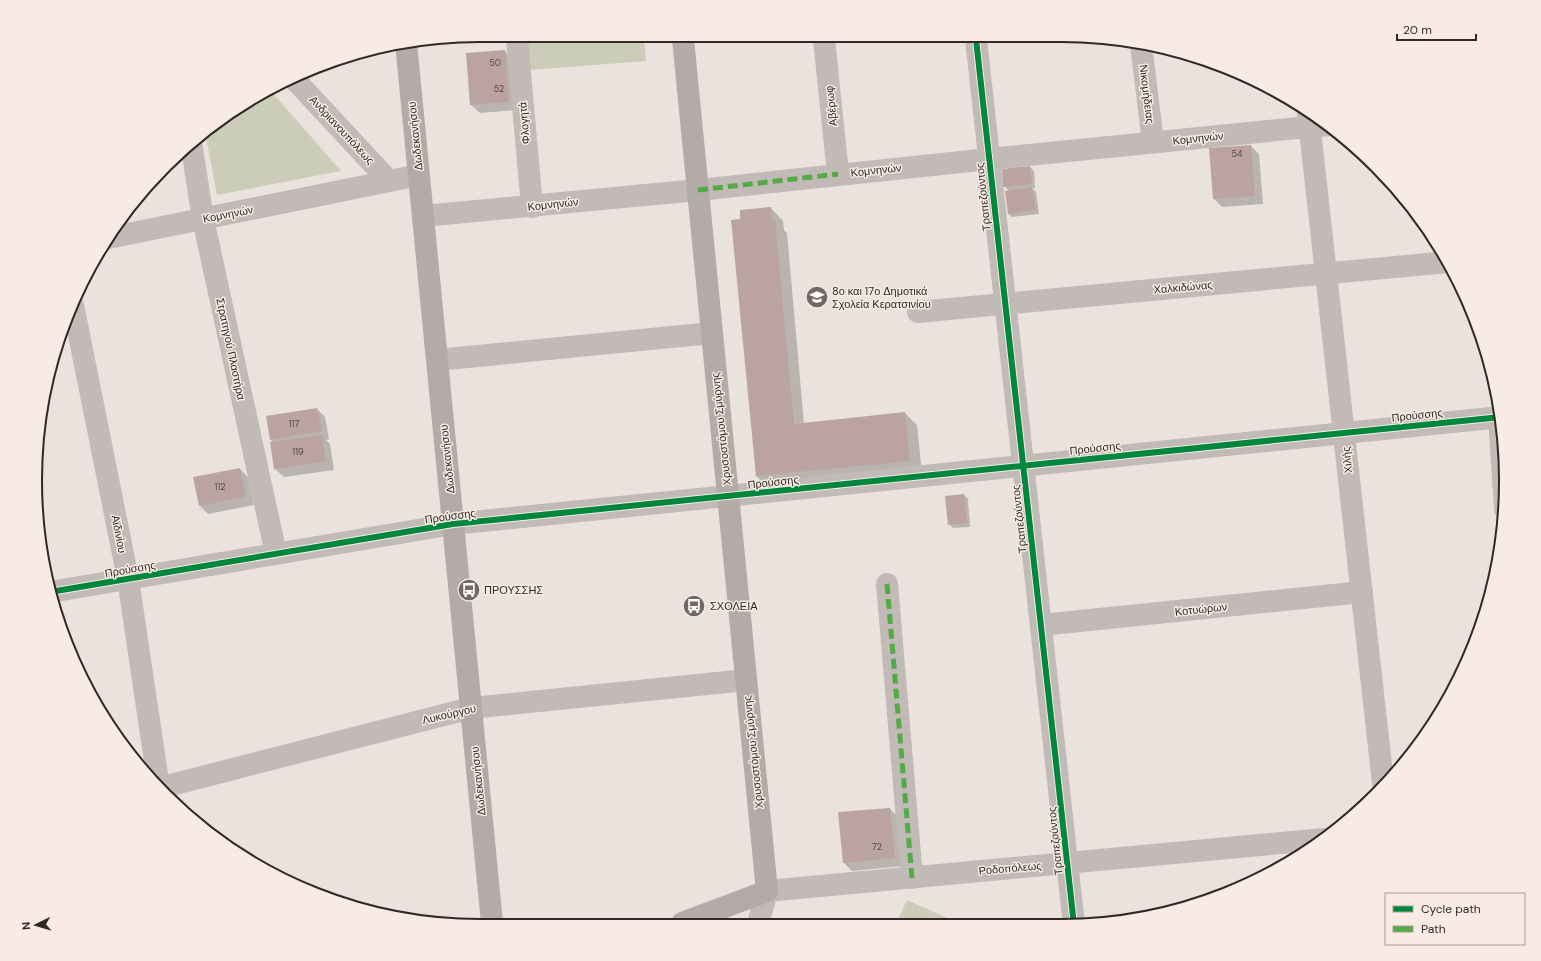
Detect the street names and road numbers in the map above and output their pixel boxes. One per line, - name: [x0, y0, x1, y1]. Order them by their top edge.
- street label: Νικομήδειας: [1136, 64, 1158, 124]
- street label: Αβέρωφ: [822, 85, 840, 127]
- street label: Ανδριανουπόλεως: [307, 93, 377, 167]
- street label: Δωδεκανήσου: [404, 101, 426, 171]
- street label: Φλογητά: [515, 101, 533, 145]
- street label: Κομνηνών: [1172, 128, 1225, 148]
- street label: Κομνηνών: [850, 160, 903, 180]
- street label: Τραπεζούντος: [972, 162, 994, 232]
- street label: Κομνηνών: [527, 194, 580, 214]
- street label: Κομνηνών: [202, 202, 255, 226]
- street label: Χαλκιδώνας: [1153, 277, 1213, 297]
- street label: Στρατηγού Πλαστήρα: [213, 297, 249, 402]
- street label: Χρυσοστόμου Σμύρνης: [708, 372, 734, 486]
- street label: Προύσσης: [1391, 405, 1443, 425]
- street label: Δωδεκανήσου: [436, 424, 458, 494]
- street label: Προύσσης: [1069, 438, 1121, 458]
- street label: Χιλής: [1339, 446, 1355, 474]
- street label: Προύσσης: [747, 472, 799, 492]
- street label: Τραπεζούντος: [1008, 484, 1030, 554]
- street label: Προύσσης: [424, 505, 476, 527]
- street label: Αϊδινίου: [108, 514, 130, 554]
- street label: Προύσσης: [104, 558, 156, 580]
- street label: Κοτυώρων: [1174, 599, 1228, 619]
- street label: Χρυσοστόμου Σμύρνης: [740, 695, 766, 809]
- street label: Λυκούργου: [421, 701, 477, 727]
- street label: Δωδεκανήσου: [467, 746, 489, 816]
- street label: Τραπεζούντος: [1044, 806, 1066, 876]
- street label: Ροδοπόλεως: [978, 858, 1042, 878]

